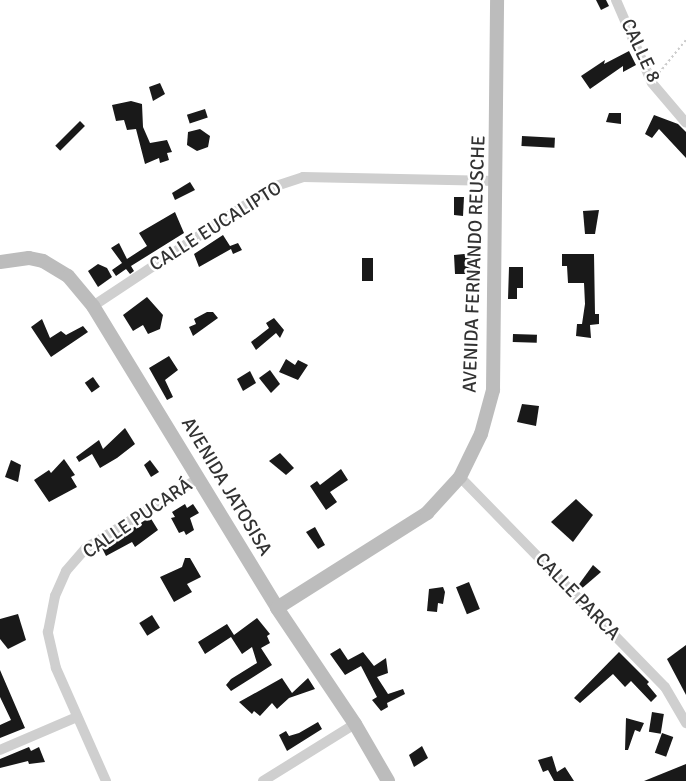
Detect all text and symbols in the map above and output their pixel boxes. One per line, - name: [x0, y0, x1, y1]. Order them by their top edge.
- street label: CALLE 8: [615, 15, 665, 87]
- street label: AVENIDA FERNANDO REUSCHE: [459, 135, 491, 393]
- street label: CALLE EUCALIPTO: [146, 177, 286, 277]
- street label: AVENIDA JATOSISA: [176, 414, 276, 560]
- street label: CALLE PUCARÁ: [79, 474, 197, 564]
- street label: CALLE PARCA: [530, 548, 624, 646]

